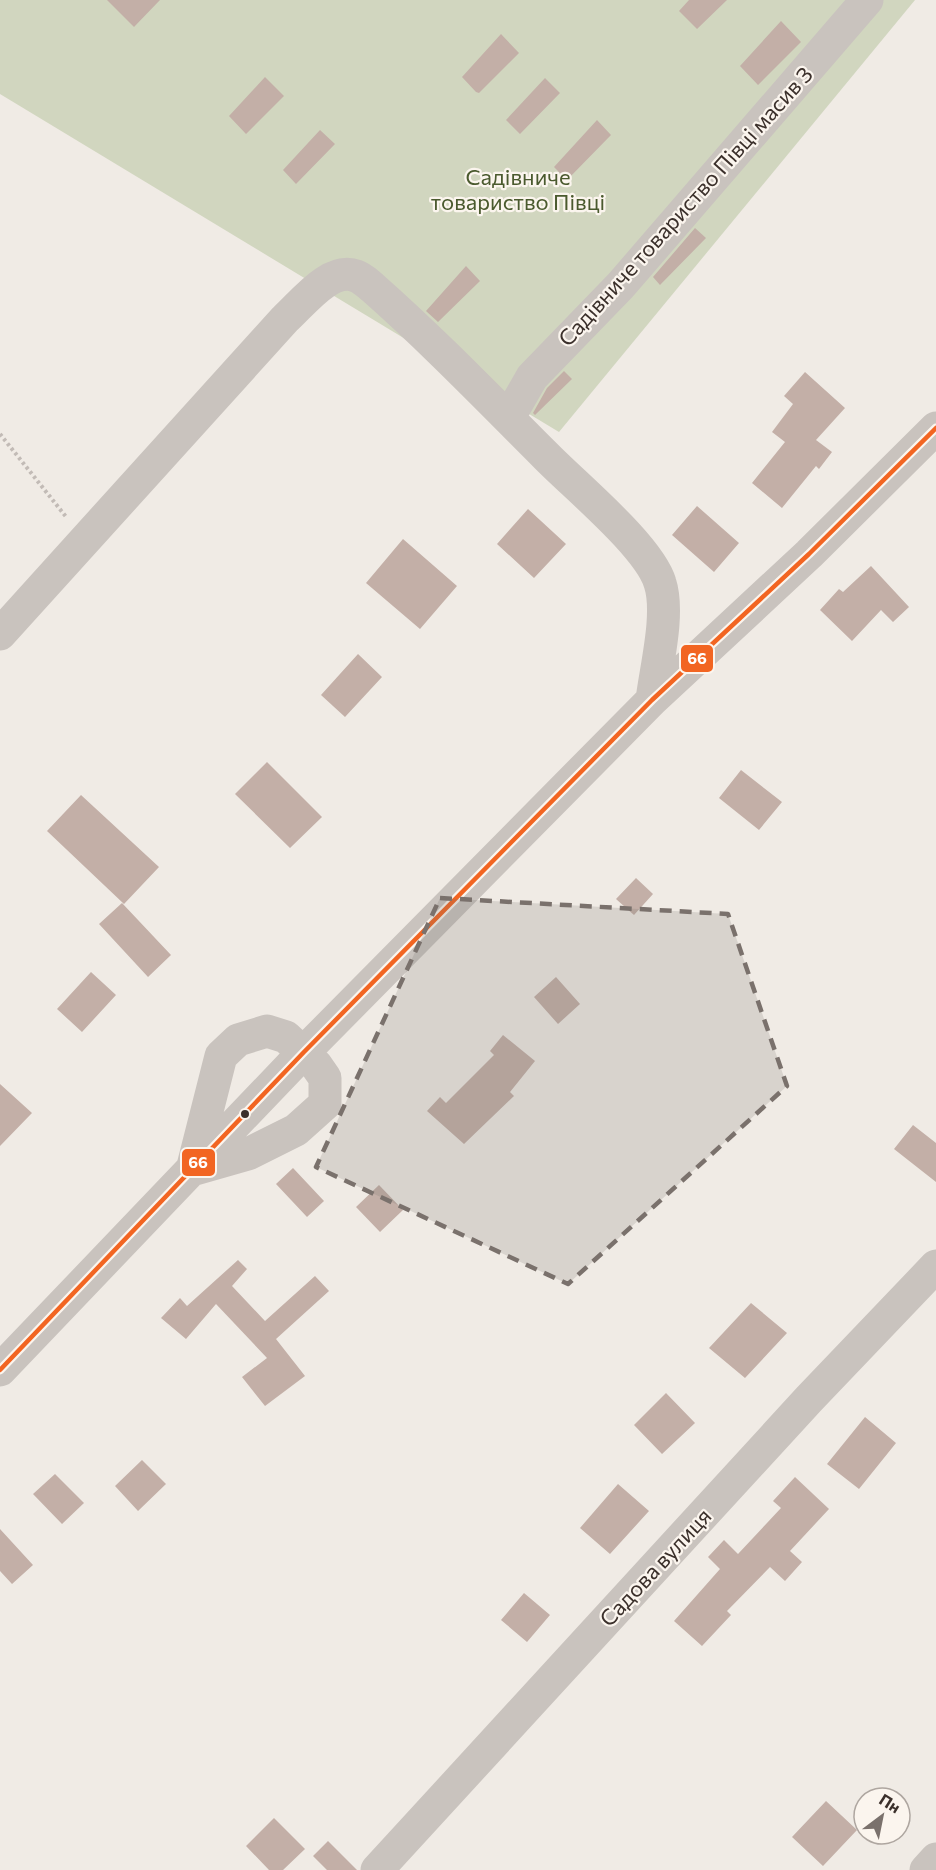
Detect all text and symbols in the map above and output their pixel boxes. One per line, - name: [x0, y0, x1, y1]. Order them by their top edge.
- street label: Садівниче товариство Півці масив 3: [552, 61, 818, 351]
- park label: Садівниче товариство Півці: [431, 163, 605, 215]
- line badge: 66: [680, 644, 714, 673]
- text: 66: [687, 648, 707, 667]
- unlabelled marker: [239, 1108, 251, 1120]
- line badge: 66: [181, 1148, 216, 1177]
- text: 66: [188, 1152, 208, 1171]
- street label: Садова вулиця: [593, 1502, 717, 1632]
- north arrow: [852, 1786, 912, 1846]
- text: Пн: [876, 1789, 904, 1817]

